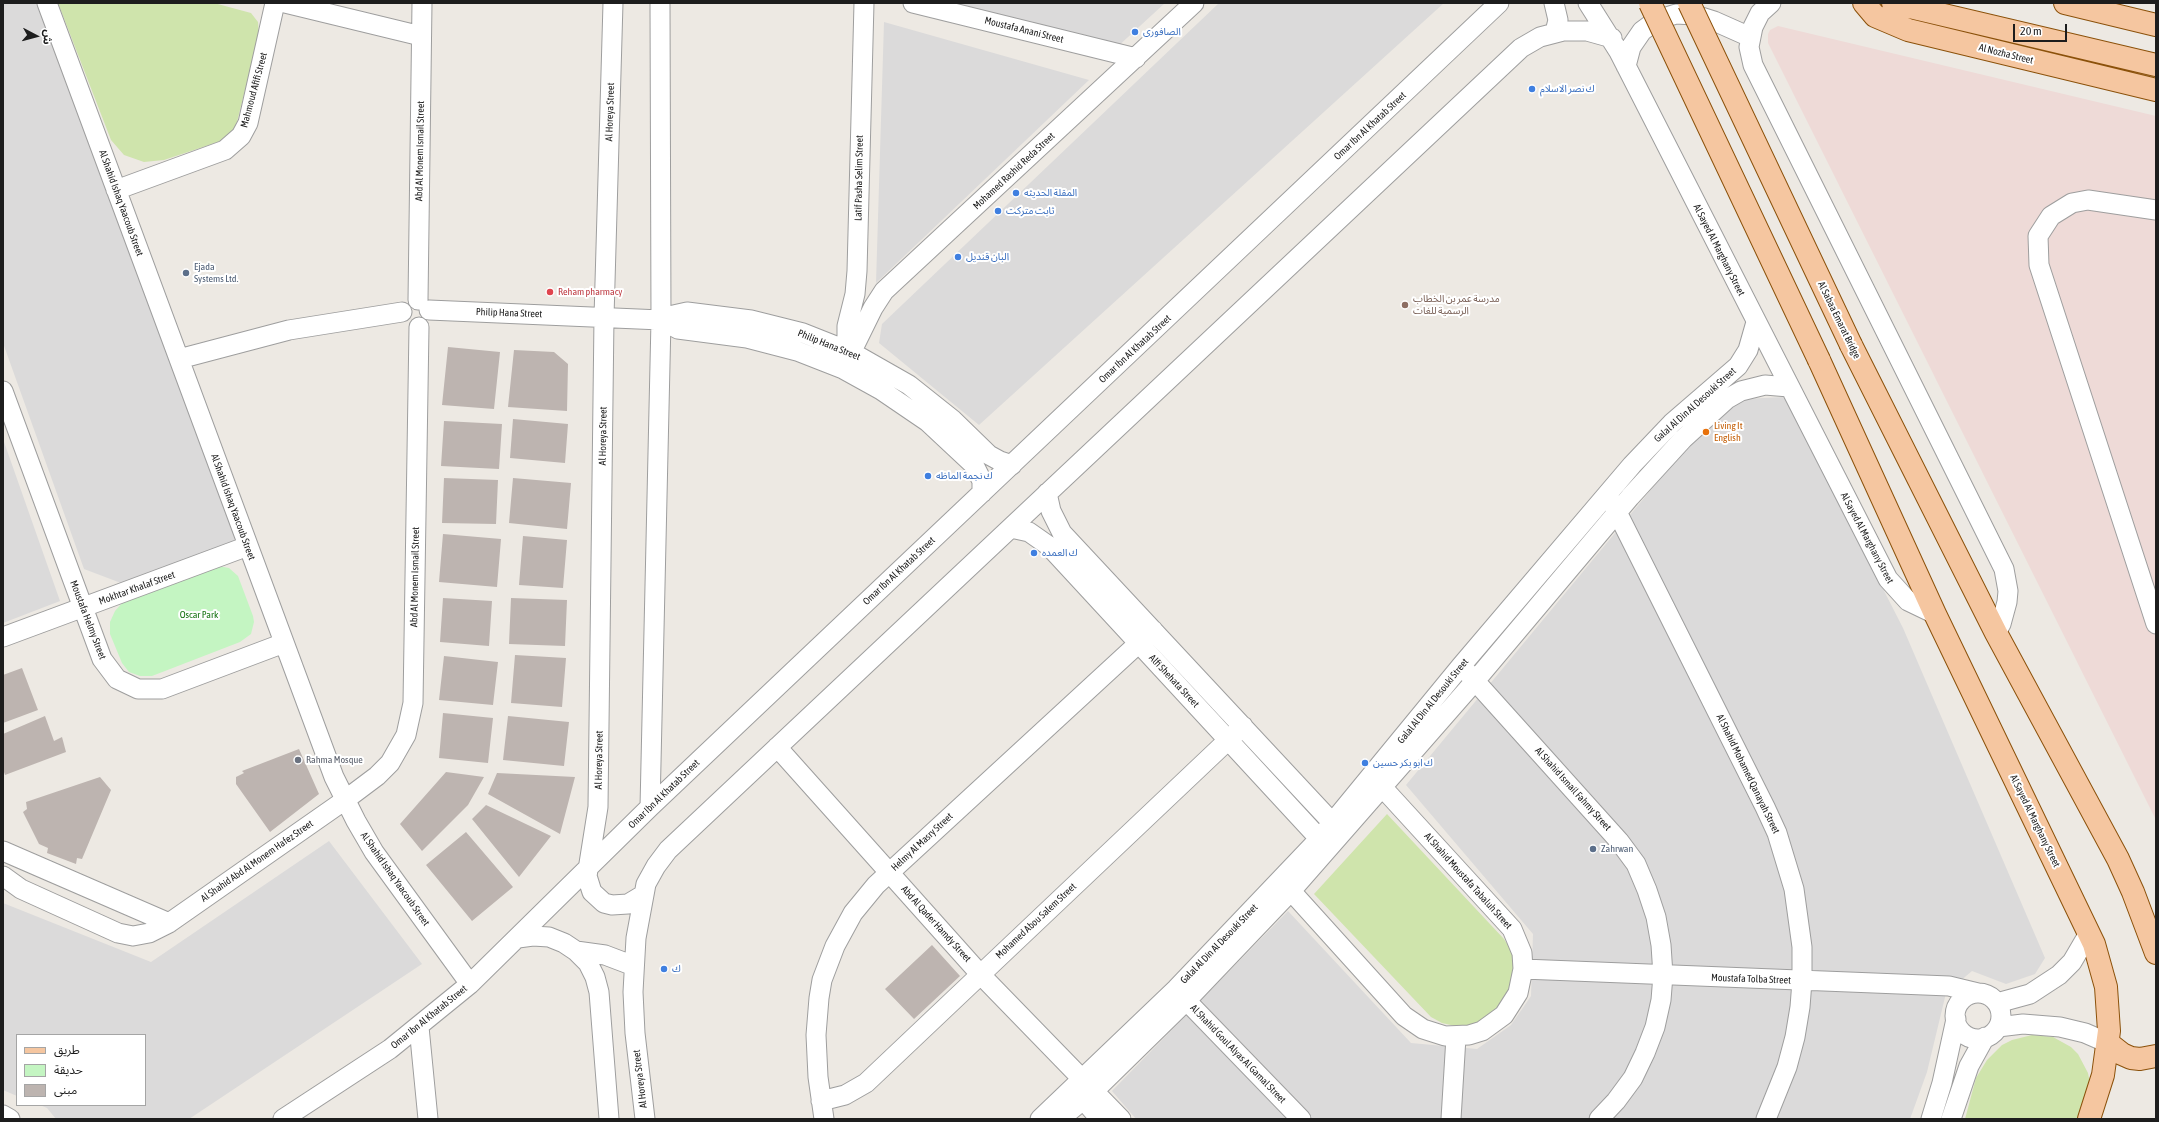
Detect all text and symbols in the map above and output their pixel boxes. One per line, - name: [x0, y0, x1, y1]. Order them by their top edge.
- street label: Moustafa Anani Street: [983, 14, 1065, 46]
- north arrow: [16, 16, 56, 56]
- scale bar: [2015, 16, 2069, 42]
- text: 20 m: [2020, 24, 2042, 38]
- place label: الصافورى: [1143, 26, 1181, 38]
- marker: الصافورى: [1130, 27, 1140, 37]
- text: ش: [41, 29, 55, 45]
- street label: Al Nozha Street: [1977, 41, 2035, 67]
- street label: Mahmoud Afifi Street: [238, 51, 270, 129]
- street label: Al Horeya Street: [603, 82, 617, 142]
- place label: ك نصر الاسلام: [1540, 83, 1595, 95]
- marker: ك نصر الاسلام: [1527, 84, 1537, 94]
- street label: Omar Ibn Al Khatab Street: [1331, 89, 1409, 163]
- street label: Abd Al Monem Ismail Street: [413, 101, 427, 201]
- street label: Mohamed Rashid Reda Street: [971, 130, 1057, 212]
- street label: Latif Pasha Selim Street: [852, 135, 866, 221]
- street label: Al Shahid Ishaq Yaacoub Street: [96, 148, 146, 258]
- place label: المقلة الحديثه: [1024, 187, 1077, 199]
- marker: المقلة الحديثه: [1011, 188, 1021, 198]
- street label: Al Sayed Al Marghany Street: [1691, 202, 1747, 298]
- place label: ثابت متركت: [1006, 205, 1054, 217]
- marker: ثابت متركت: [993, 206, 1003, 216]
- place label: البان قنديل: [966, 251, 1009, 263]
- marker: البان قنديل: [953, 252, 963, 262]
- place label: Ejada Systems Ltd.: [194, 261, 238, 284]
- marker: Ejada Systems Ltd.: [181, 268, 191, 278]
- street label: Al Sabaa Emarat Bridge: [1815, 279, 1863, 361]
- place label: Reham pharmacy: [558, 286, 622, 298]
- marker: Reham pharmacy: [545, 287, 555, 297]
- place label: مدرسة عمر بن الخطاب الرسمية للغات: [1413, 293, 1500, 316]
- marker: مدرسة عمر بن الخطاب الرسمية للغات: [1400, 300, 1410, 310]
- street label: Philip Hana Street: [476, 306, 542, 320]
- street label: Omar Ibn Al Khatab Street: [1096, 312, 1174, 386]
- street label: Philip Hana Street: [796, 327, 862, 363]
- street label: Galal Al Din Al Desouki Street: [1652, 365, 1738, 445]
- street label: Al Horeya Street: [596, 406, 610, 466]
- place label: Living It English: [1714, 420, 1743, 444]
- marker: Living It English: [1701, 427, 1711, 437]
- street label: Al Shahid Ishaq Yaacoub Street: [208, 452, 258, 562]
- place label: ك نجمة الماظه: [936, 470, 993, 482]
- marker: ك نجمة الماظه: [923, 471, 933, 481]
- street label: Al Sayed Al Marghany Street: [1838, 490, 1896, 586]
- street label: Abd Al Monem Ismail Street: [408, 527, 422, 627]
- street label: Omar Ibn Al Khatab Street: [860, 534, 938, 608]
- place label: ك العمده: [1042, 547, 1078, 559]
- marker: ك العمده: [1029, 548, 1039, 558]
- street label: Mokhtar Khalaf Street: [97, 569, 177, 607]
- street label: Moustafa Helmy Street: [67, 579, 109, 661]
- park label: Oscar Park: [180, 609, 218, 621]
- street label: Alfi Shehata Street: [1146, 652, 1202, 710]
- street label: Galal Al Din Al Desouki Street: [1395, 656, 1471, 746]
- street label: Al Shahid Mohamed Qanayah Street: [1714, 712, 1782, 836]
- street label: Al Horeya Street: [592, 730, 606, 790]
- street label: Al Shahid Ismail Fahmy Street: [1532, 745, 1614, 833]
- place label: Rahma Mosque: [306, 754, 363, 766]
- marker: Rahma Mosque: [293, 755, 303, 765]
- street label: Omar Ibn Al Khatab Street: [626, 757, 702, 831]
- place label: ك ابو بكر حسين: [1373, 757, 1433, 769]
- marker: ك ابو بكر حسين: [1360, 758, 1370, 768]
- street label: Al Sayed Al Marghany Street: [2007, 773, 2063, 869]
- street label: Helmy Al Masry Street: [889, 810, 955, 874]
- street label: Al Shahid Abd Al Monem Hafez Street: [198, 817, 316, 905]
- street label: Al Shahid Ishaq Yaacoub Street: [358, 830, 432, 928]
- street label: Al Shahid Moustafa Tabaluh Street: [1422, 830, 1514, 932]
- place label: Zahrwan: [1601, 843, 1633, 855]
- marker: Zahrwan: [1588, 844, 1598, 854]
- street label: Mohamed Abou Salem Street: [993, 881, 1079, 961]
- street label: Abd Al Qader Hamdy Street: [899, 883, 973, 965]
- street label: Galal Al Din Al Desouki Street: [1178, 902, 1260, 986]
- place label: ك: [672, 963, 681, 975]
- marker: ك: [659, 964, 669, 974]
- street label: Moustafa Tolba Street: [1711, 972, 1791, 986]
- street label: Omar Ibn Al Khatab Street: [389, 983, 469, 1051]
- street label: Al Shahid Goul Alyas Al Gamal Street: [1188, 1002, 1288, 1106]
- legend: [16, 1034, 146, 1106]
- text: طريق: [54, 1043, 80, 1057]
- street label: Al Horeya Street: [630, 1049, 650, 1109]
- text: حديقة: [54, 1063, 83, 1077]
- text: مبنى: [54, 1083, 77, 1097]

